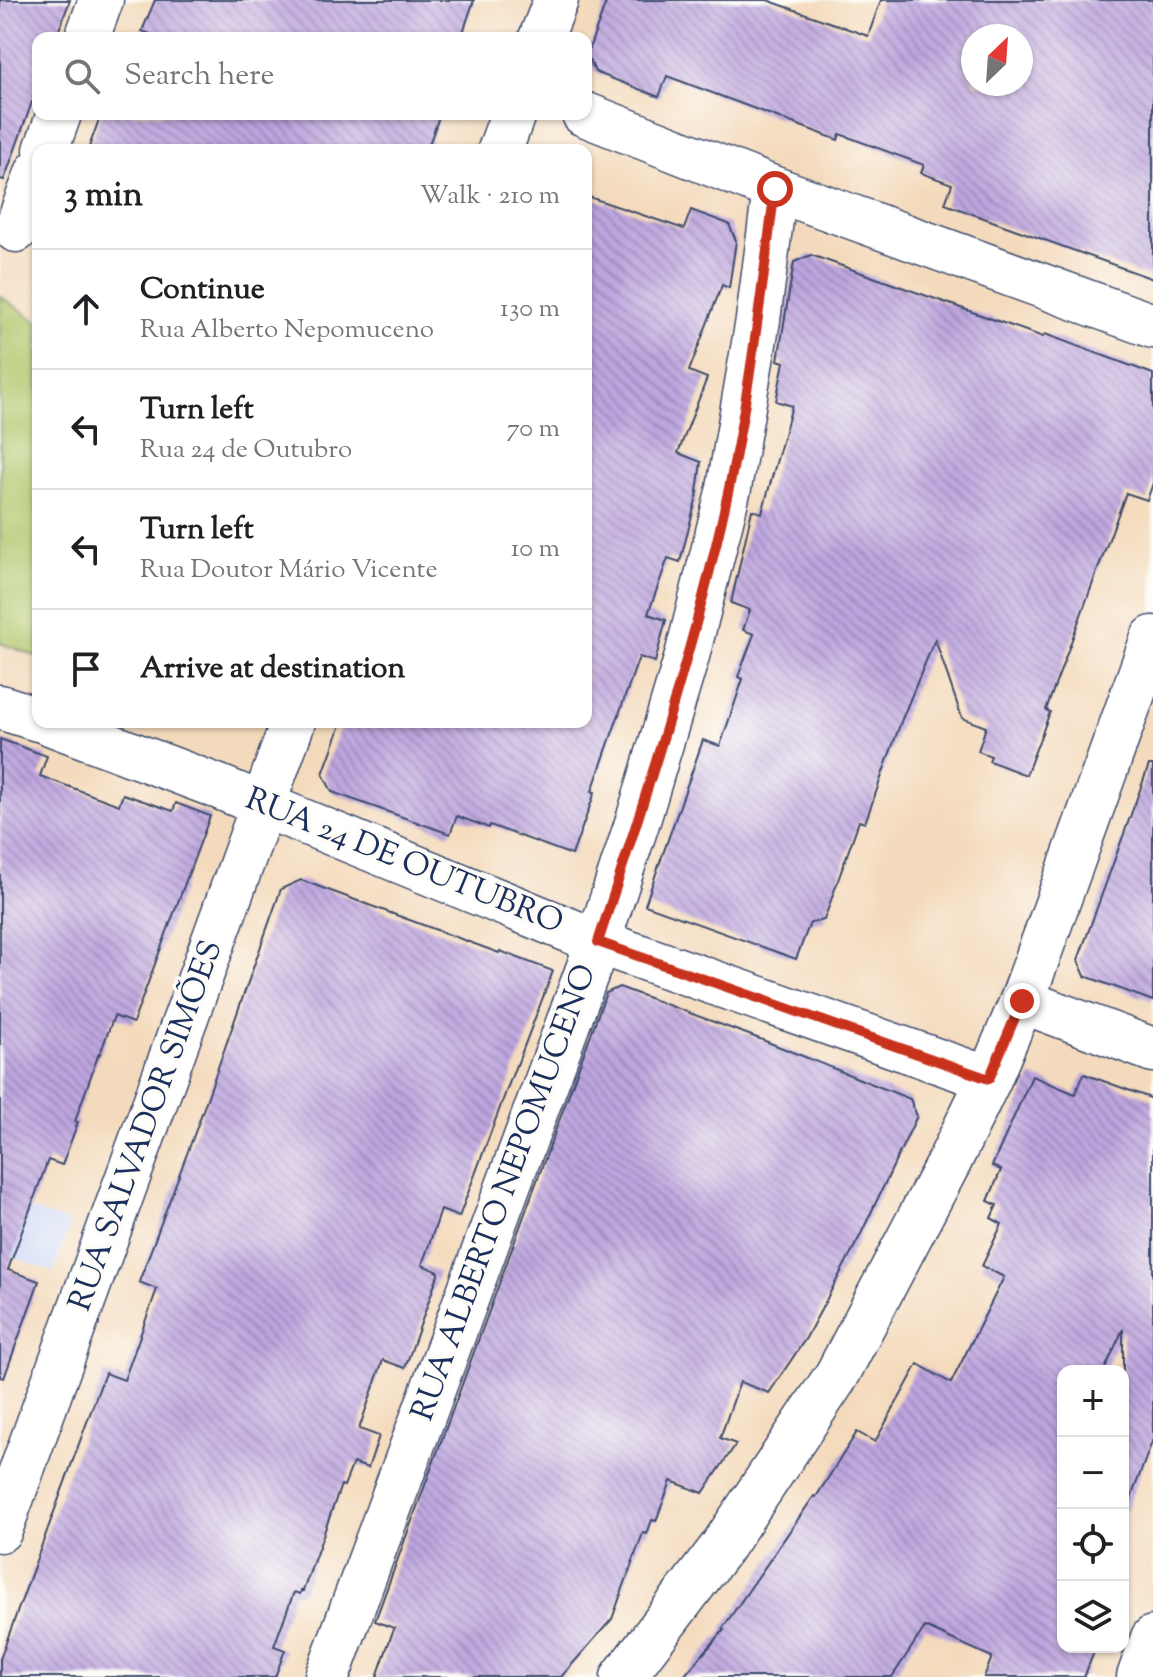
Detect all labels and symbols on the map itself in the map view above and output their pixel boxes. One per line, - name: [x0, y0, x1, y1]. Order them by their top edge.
- north arrow: [961, 24, 1033, 96]
- route start: [757, 171, 793, 207]
- street label: RUA 24 DE OUTUBRO: [238, 777, 570, 947]
- street label: RUA SALVADOR SIMÕES: [58, 934, 236, 1318]
- street label: RUA ALBERTO NEPOMUCENO: [401, 958, 609, 1428]
- route end: [1004, 983, 1040, 1019]

